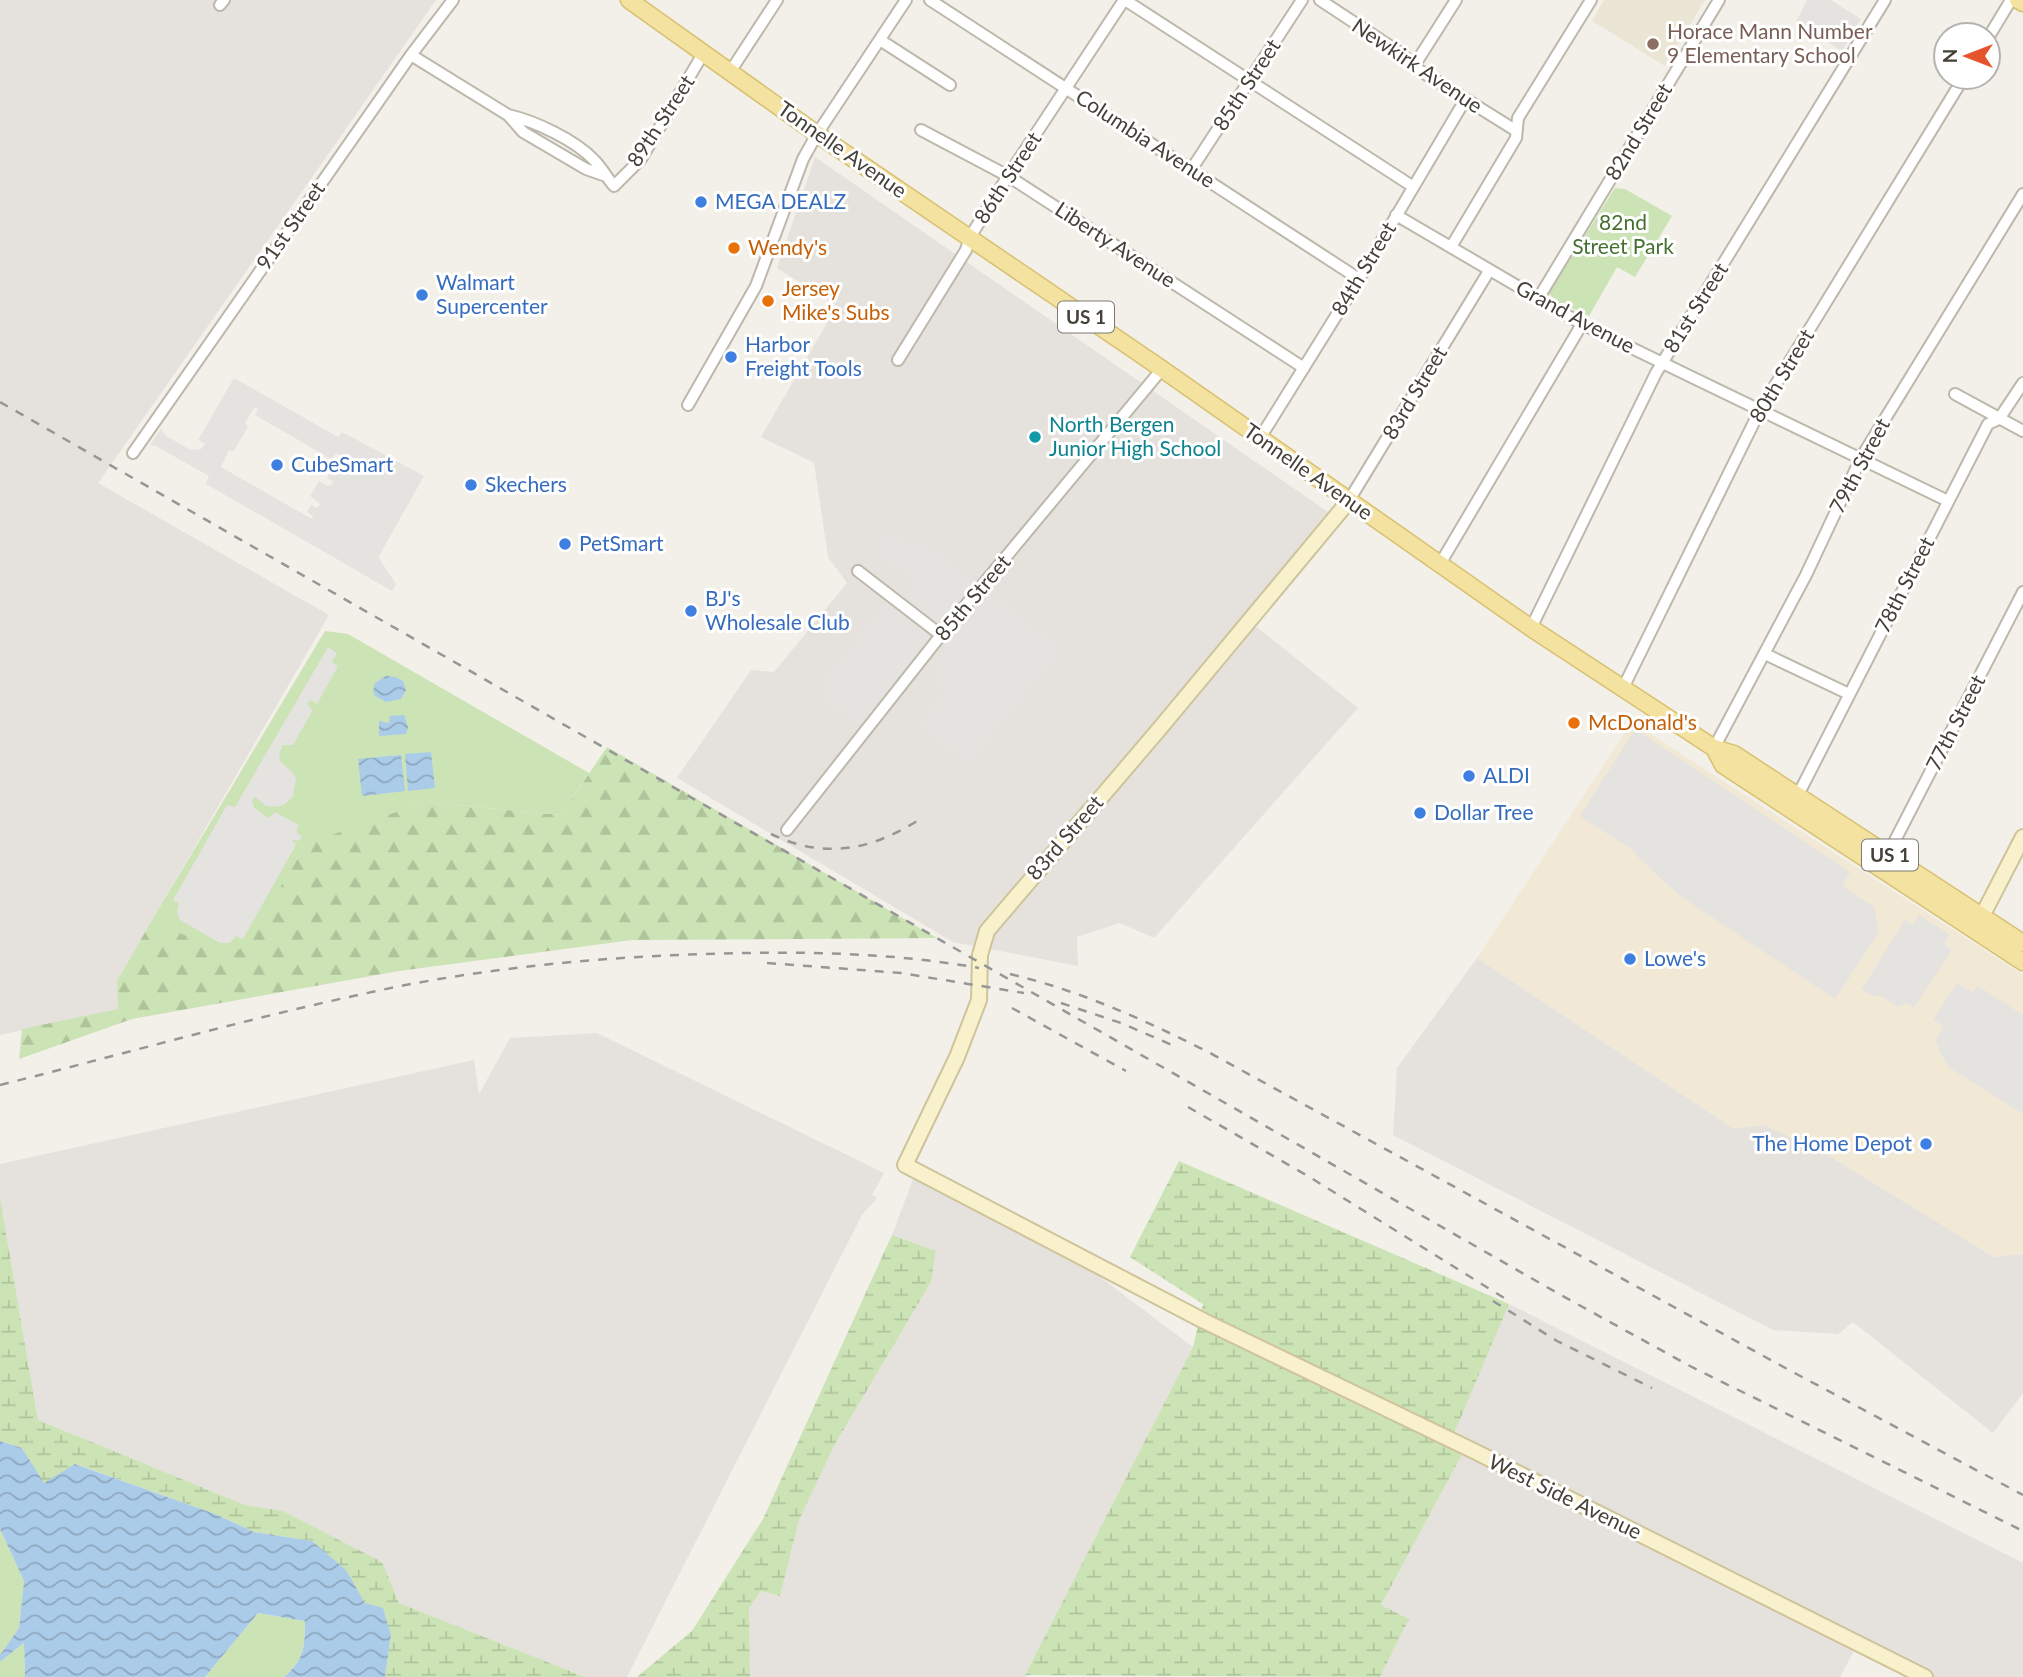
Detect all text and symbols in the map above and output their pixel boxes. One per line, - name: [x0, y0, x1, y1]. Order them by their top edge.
- street label: Newkirk Avenue: [1348, 12, 1488, 117]
- place label: Horace Mann Number 9 Elementary School: [1667, 18, 1873, 67]
- north arrow: [1932, 21, 2002, 91]
- street label: 85th Street: [1207, 33, 1285, 135]
- marker: Horace Mann Number 9 Elementary School: [1645, 36, 1661, 52]
- text: N: [1938, 49, 1961, 63]
- street label: 89th Street: [621, 69, 699, 171]
- street label: 82nd Street: [1599, 78, 1677, 184]
- street label: Columbia Avenue: [1071, 83, 1220, 192]
- street label: Tonnelle Avenue: [774, 95, 912, 202]
- street label: 86th Street: [968, 126, 1046, 228]
- street label: 91st Street: [250, 176, 329, 274]
- place label: MEGA DEALZ: [715, 188, 846, 213]
- marker: MEGA DEALZ: [693, 194, 709, 210]
- street label: Liberty Avenue: [1051, 196, 1181, 292]
- park label: 82nd Street Park: [1572, 209, 1674, 258]
- street label: 84th Street: [1325, 217, 1401, 319]
- place label: Wendy's: [748, 234, 827, 259]
- marker: Wendy's: [726, 240, 742, 256]
- street label: 81st Street: [1657, 257, 1733, 357]
- place label: Walmart Supercenter: [436, 269, 548, 318]
- street label: Grand Avenue: [1512, 274, 1639, 357]
- place label: Jersey Mike's Subs: [782, 275, 890, 324]
- marker: Walmart Supercenter: [414, 287, 430, 303]
- marker: Jersey Mike's Subs: [760, 293, 776, 309]
- road number: US 1: [1058, 302, 1114, 332]
- street label: 80th Street: [1743, 324, 1819, 426]
- place label: Harbor Freight Tools: [745, 331, 862, 380]
- street label: 83rd Street: [1376, 341, 1451, 443]
- marker: Harbor Freight Tools: [723, 349, 739, 365]
- place label: North Bergen Junior High School: [1049, 411, 1221, 460]
- street label: 79th Street: [1823, 413, 1894, 517]
- street label: Tonnelle Avenue: [1240, 417, 1378, 524]
- marker: North Bergen Junior High School: [1027, 429, 1043, 445]
- place label: CubeSmart: [291, 451, 394, 476]
- marker: CubeSmart: [269, 457, 285, 473]
- place label: Skechers: [485, 471, 567, 496]
- marker: Skechers: [463, 477, 479, 493]
- place label: PetSmart: [579, 530, 664, 555]
- street label: 78th Street: [1869, 532, 1939, 636]
- marker: PetSmart: [557, 536, 573, 552]
- street label: 85th Street: [929, 549, 1015, 645]
- place label: BJ's Wholesale Club: [705, 585, 850, 634]
- marker: BJ's Wholesale Club: [683, 603, 699, 619]
- street label: 77th Street: [1920, 670, 1990, 774]
- place label: McDonald's: [1588, 709, 1697, 734]
- marker: McDonald's: [1566, 715, 1582, 731]
- place label: ALDI: [1483, 762, 1530, 787]
- marker: ALDI: [1461, 768, 1477, 784]
- street label: 83rd Street: [1020, 789, 1108, 884]
- place label: Dollar Tree: [1434, 799, 1534, 824]
- marker: Dollar Tree: [1412, 805, 1428, 821]
- road number: US 1: [1862, 840, 1918, 870]
- place label: Lowe's: [1644, 945, 1706, 970]
- marker: Lowe's: [1622, 951, 1638, 967]
- place label: The Home Depot: [1752, 1130, 1912, 1155]
- marker: The Home Depot: [1918, 1136, 1934, 1152]
- street label: West Side Avenue: [1485, 1448, 1646, 1543]

